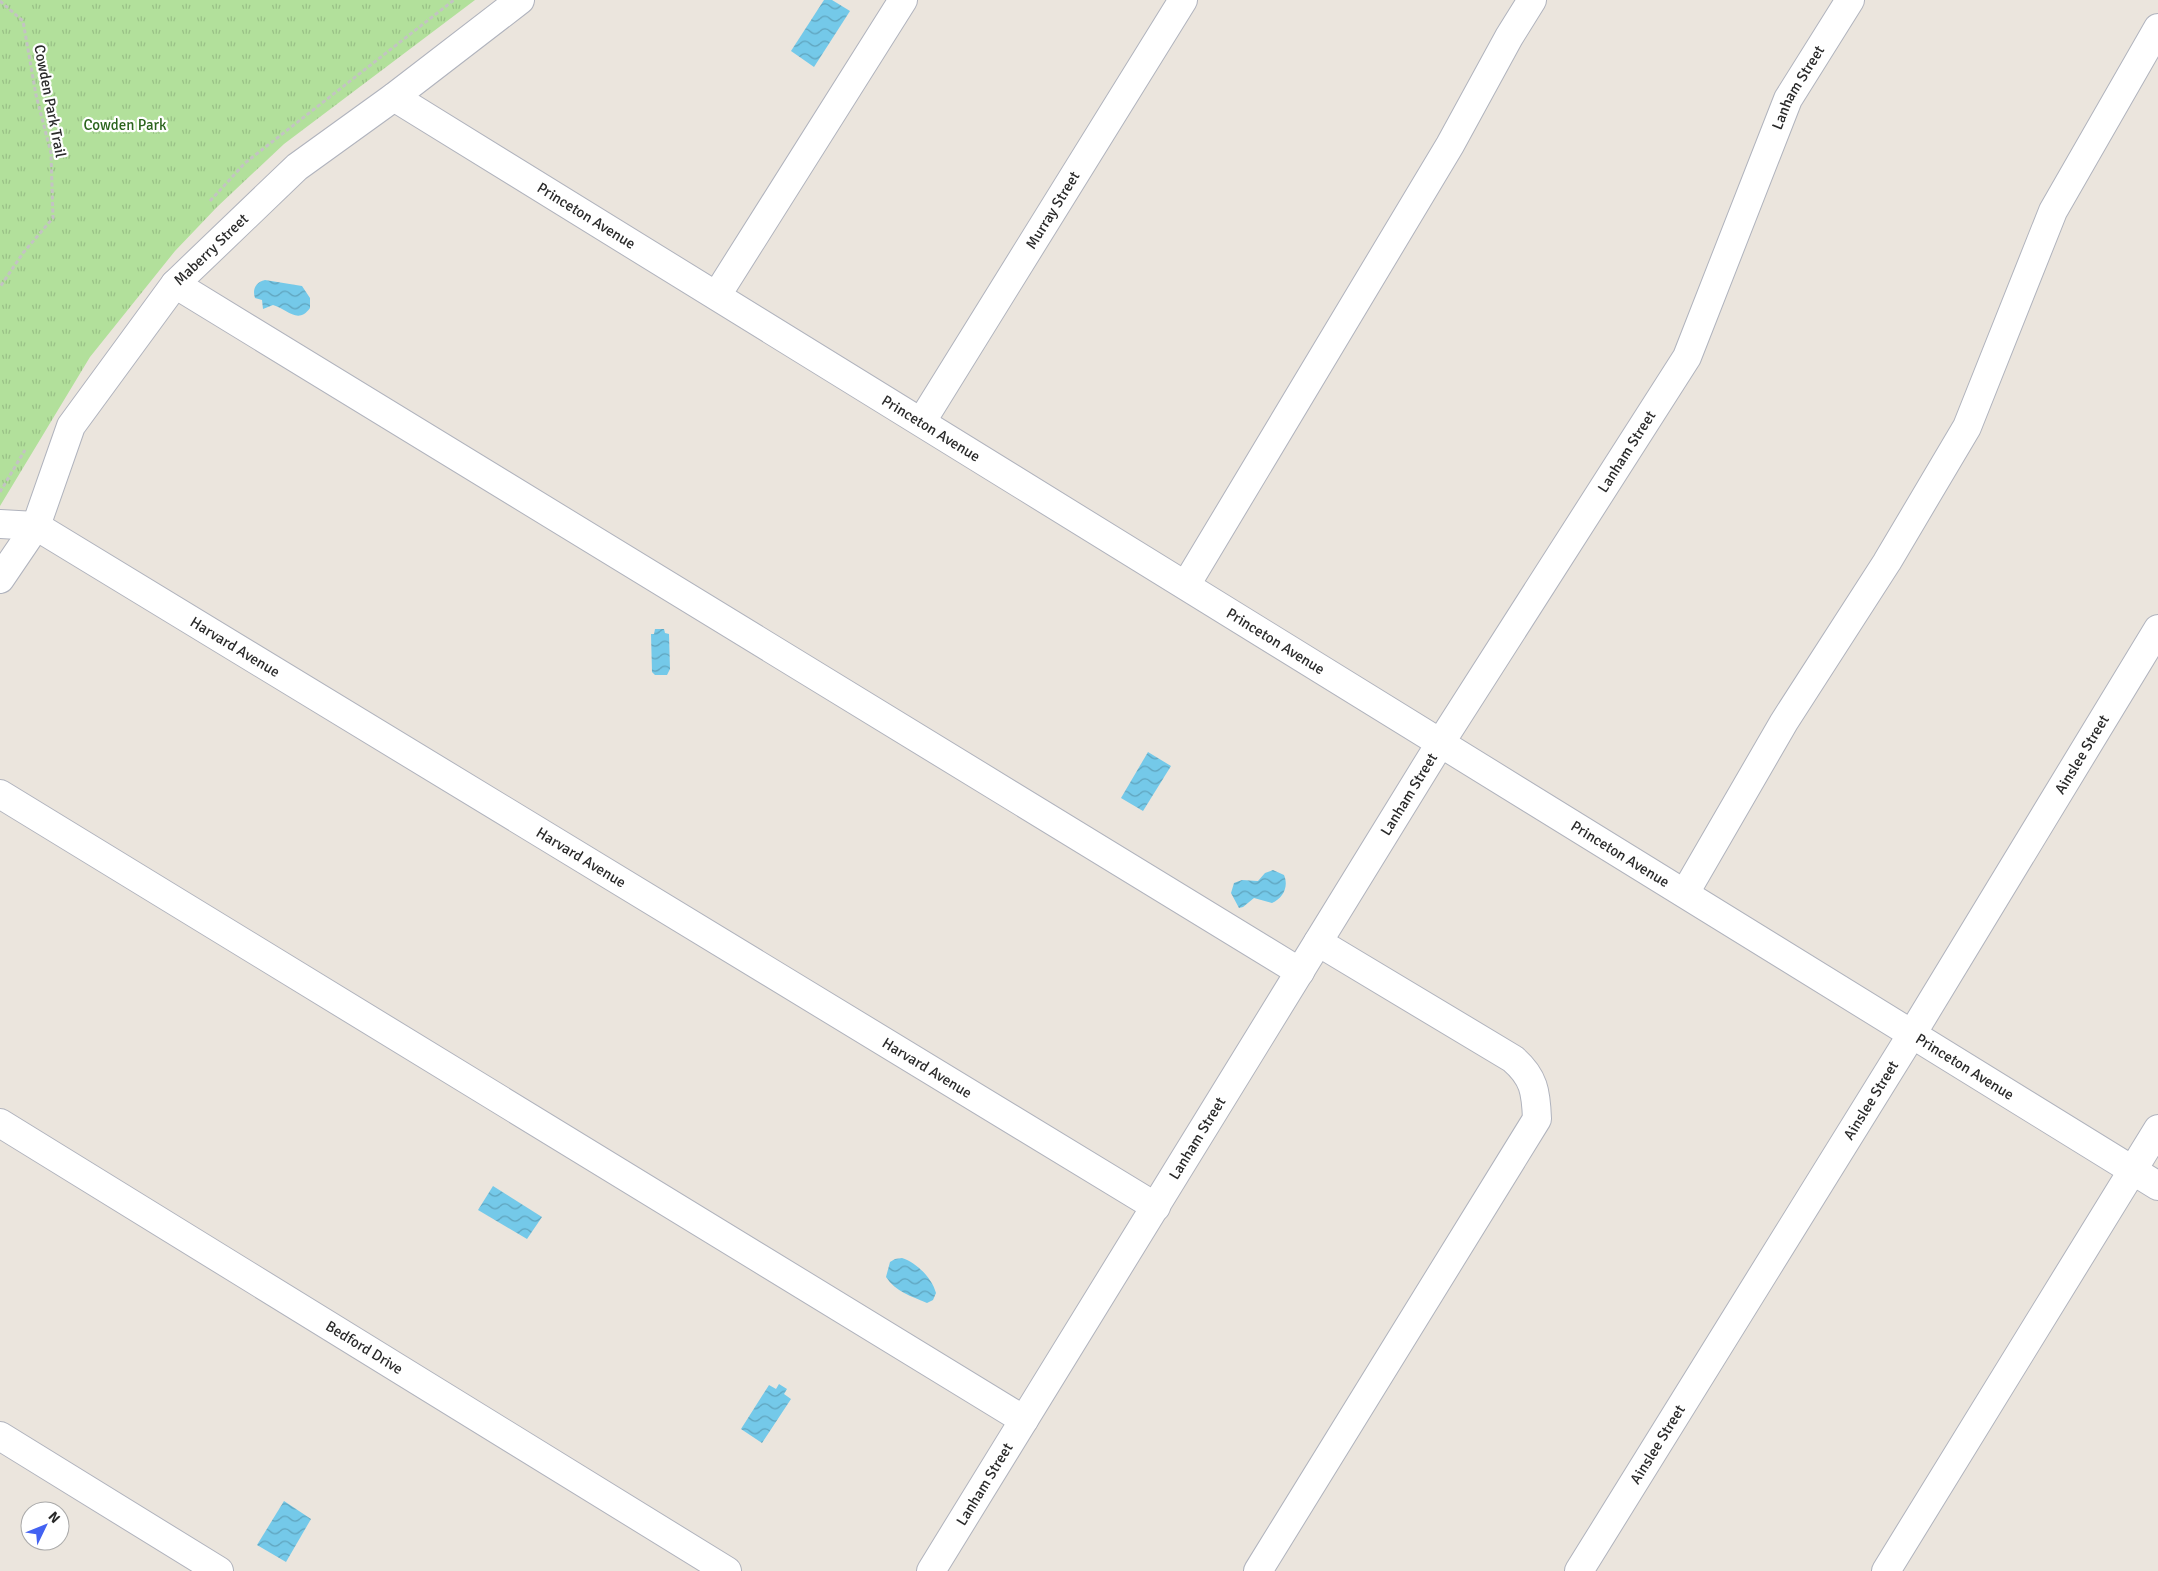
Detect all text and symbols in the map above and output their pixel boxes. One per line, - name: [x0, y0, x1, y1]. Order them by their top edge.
- street label: Lanham Street: [1768, 42, 1828, 132]
- street label: Cowden Park Trail: [30, 43, 70, 159]
- park label: Cowden Park: [83, 116, 167, 134]
- street label: Murray Street: [1022, 168, 1084, 252]
- street label: Princeton Avenue: [534, 179, 639, 253]
- street label: Maberry Street: [170, 210, 252, 289]
- street label: Princeton Avenue: [878, 391, 983, 466]
- street label: Lanham Street: [1594, 407, 1659, 496]
- street label: Princeton Avenue: [1223, 604, 1328, 678]
- street label: Harvard Avenue: [187, 613, 283, 681]
- street label: Ainslee Street: [2051, 711, 2113, 797]
- street label: Lanham Street: [1377, 750, 1441, 839]
- street label: Princeton Avenue: [1568, 817, 1673, 891]
- street label: Harvard Avenue: [533, 823, 629, 892]
- street label: Princeton Avenue: [1912, 1030, 2017, 1104]
- street label: Harvard Avenue: [879, 1034, 975, 1102]
- street label: Ainslee Street: [1840, 1057, 1902, 1143]
- street label: Lanham Street: [1165, 1094, 1229, 1183]
- street label: Bedford Drive: [322, 1317, 406, 1378]
- street label: Ainslee Street: [1626, 1401, 1689, 1487]
- street label: Lanham Street: [952, 1440, 1017, 1529]
- north arrow: [20, 1501, 70, 1551]
- text: N: [45, 1508, 64, 1527]

